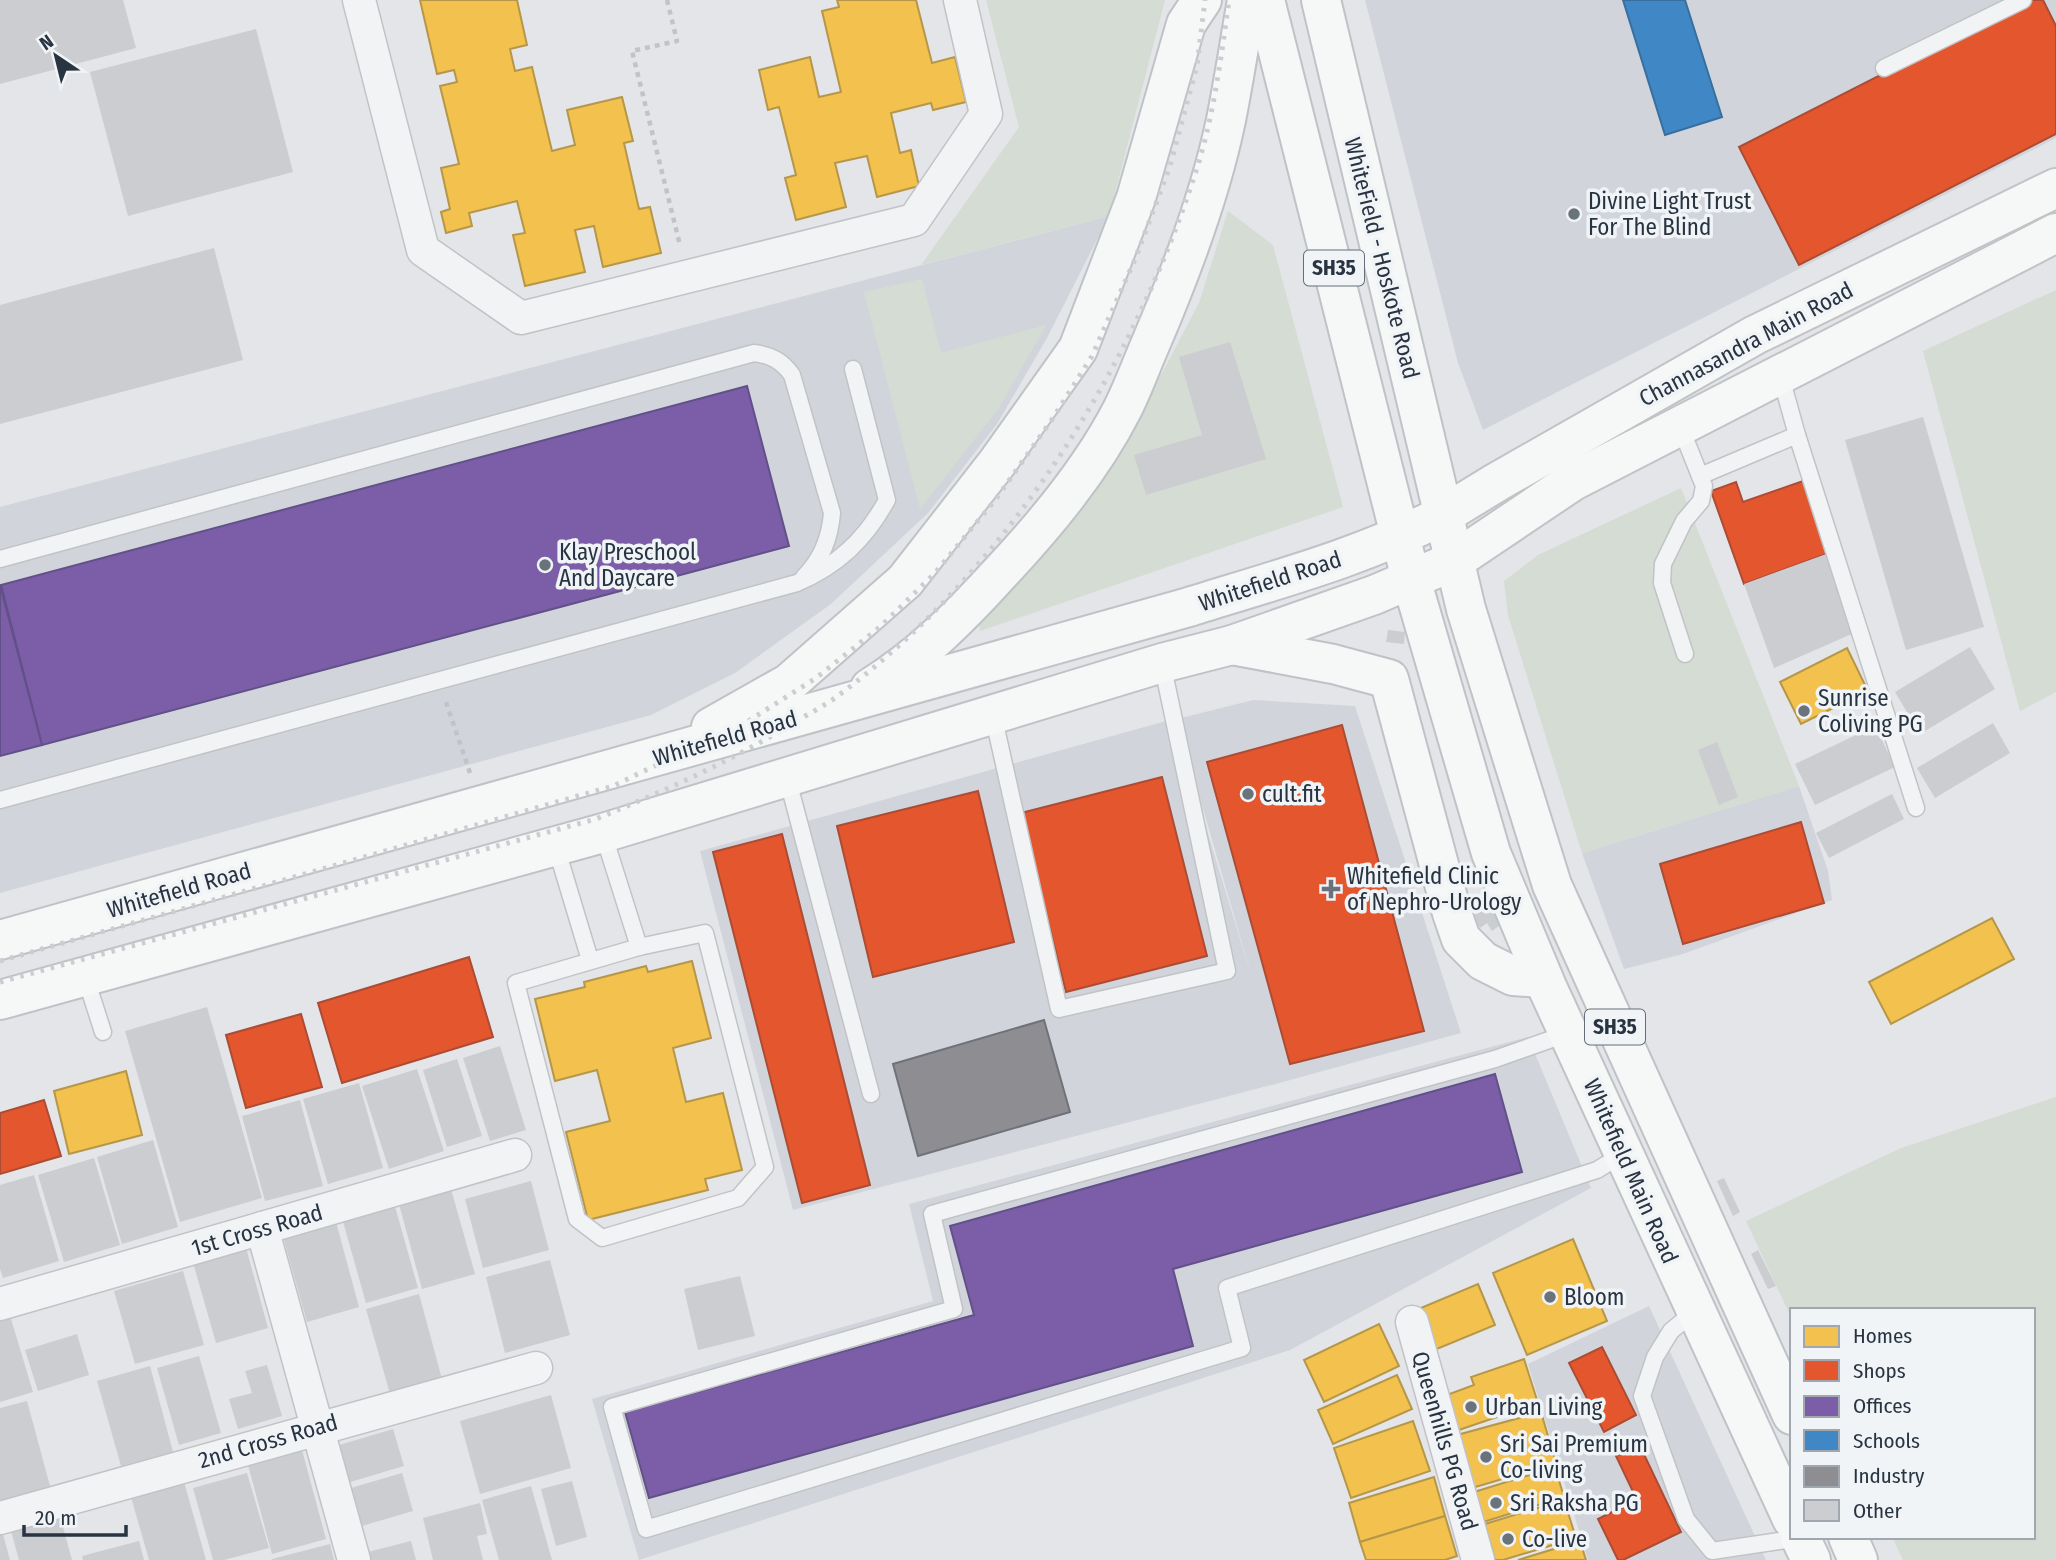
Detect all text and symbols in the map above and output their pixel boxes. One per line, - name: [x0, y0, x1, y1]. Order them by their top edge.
- north arrow: [21, 21, 91, 91]
- text: N: [35, 30, 58, 55]
- street label: WhiteField - Hoskote Road: [1338, 134, 1426, 382]
- place label: Divine Light Trust For The Blind: [1588, 187, 1752, 241]
- marker: Divine Light Trust For The Blind: [1566, 206, 1582, 222]
- road number: SH35: [1304, 250, 1364, 286]
- street label: Channasandra Main Road: [1634, 276, 1858, 412]
- place label: Klay Preschool And Daycare: [559, 538, 696, 592]
- street label: Whitefield Road: [1195, 545, 1345, 617]
- marker: Klay Preschool And Daycare: [537, 557, 553, 573]
- place label: Sunrise Coliving PG: [1818, 684, 1923, 738]
- marker: Sunrise Coliving PG: [1796, 703, 1812, 719]
- street label: Whitefield Road: [650, 704, 800, 772]
- place label: cult.fit: [1262, 780, 1322, 808]
- marker: cult.fit: [1240, 786, 1256, 802]
- street label: Whitefield Road: [104, 856, 254, 924]
- place label: Whitefield Clinic of Nephro-Urology: [1347, 862, 1522, 916]
- marker: Whitefield Clinic of Nephro-Urology: [1321, 879, 1341, 899]
- road number: SH35: [1585, 1010, 1645, 1044]
- street label: Whitefield Main Road: [1578, 1074, 1684, 1268]
- street label: 1st Cross Road: [188, 1198, 326, 1262]
- place label: Bloom: [1564, 1283, 1624, 1311]
- marker: Bloom: [1542, 1289, 1558, 1305]
- legend: [1790, 1308, 2035, 1539]
- text: Homes: [1853, 1323, 1912, 1349]
- street label: Queenhills PG Road: [1406, 1348, 1484, 1534]
- text: Shops: [1853, 1358, 1906, 1384]
- place label: Urban Living: [1485, 1393, 1603, 1421]
- text: Offices: [1853, 1393, 1912, 1419]
- marker: Urban Living: [1463, 1399, 1479, 1415]
- street label: 2nd Cross Road: [195, 1408, 341, 1474]
- text: Schools: [1853, 1428, 1920, 1454]
- place label: Sri Sai Premium Co-living: [1500, 1430, 1648, 1484]
- marker: Sri Sai Premium Co-living: [1478, 1449, 1494, 1465]
- text: Industry: [1853, 1463, 1925, 1489]
- place label: Sri Raksha PG: [1510, 1489, 1639, 1517]
- scale bar: [24, 1494, 126, 1538]
- marker: Sri Raksha PG: [1488, 1495, 1504, 1511]
- text: Other: [1853, 1498, 1902, 1524]
- text: 20 m: [35, 1505, 76, 1531]
- place label: Co-live: [1522, 1525, 1587, 1553]
- marker: Co-live: [1500, 1531, 1516, 1547]

